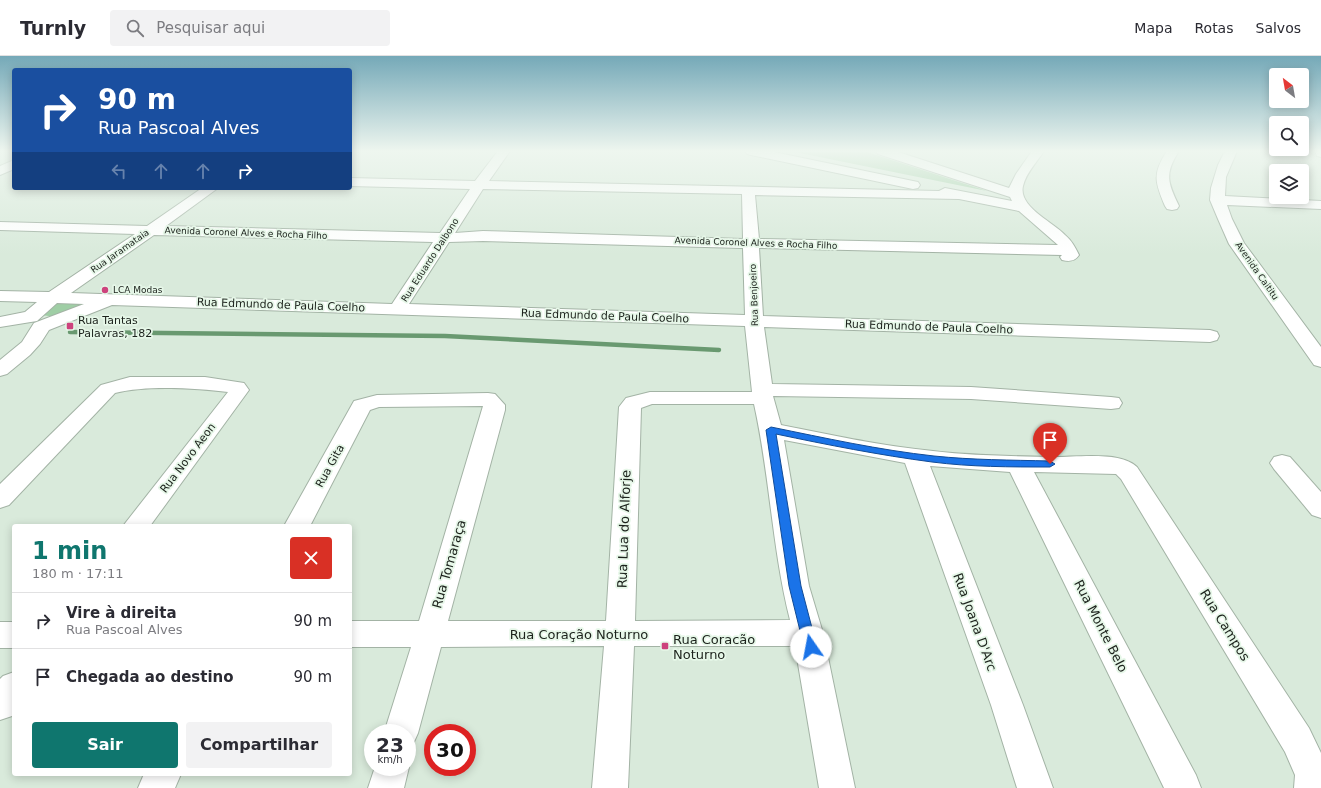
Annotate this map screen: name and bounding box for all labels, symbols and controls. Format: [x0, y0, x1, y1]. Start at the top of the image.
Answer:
search box [110, 10, 390, 46]
text: Turnly [20, 17, 86, 39]
icon: search [124, 17, 146, 39]
text: Pesquisar aqui [156, 19, 265, 37]
text: Mapa [1134, 20, 1172, 36]
text: Rotas [1194, 20, 1234, 36]
text: Salvos [1256, 20, 1301, 36]
north arrow [1269, 68, 1309, 108]
map controls [1269, 68, 1309, 204]
text: 90 m [98, 83, 176, 116]
icon: right [32, 84, 84, 136]
button: search [1269, 116, 1309, 156]
text: Rua Pascoal Alves [98, 117, 259, 138]
icon: left [108, 160, 130, 182]
icon: ahead [150, 160, 172, 182]
icon: ahead [192, 160, 214, 182]
icon: right [234, 160, 256, 182]
button: layers [1269, 164, 1309, 204]
street label: Rua Eduardo Dalbono [399, 216, 461, 304]
street label: Avenida Coronel Alves e Rocha Filho [164, 225, 328, 241]
street label: Rua Jaramataia [89, 227, 151, 275]
street label: Avenida Coronel Alves e Rocha Filho [674, 235, 838, 251]
street label: Avenida Caititu [1233, 240, 1281, 302]
street label: Rua Benjoeiro [748, 263, 760, 326]
marker: LCA Modas [100, 285, 110, 295]
place label: LCA Modas [113, 285, 163, 295]
street label: Rua Edmundo de Paula Coelho [197, 296, 366, 314]
street label: Rua Edmundo de Paula Coelho [521, 307, 690, 325]
place label: Rua Tantas Palavras, 182 [78, 314, 152, 340]
street label: Rua Edmundo de Paula Coelho [845, 318, 1014, 336]
marker: Rua Tantas Palavras, 182 [65, 321, 75, 331]
street label: Rua Novo Aeon [158, 421, 218, 495]
pin [1033, 423, 1067, 464]
icon: arrive [1039, 429, 1061, 451]
street label: Rua Gita [313, 442, 347, 490]
street label: Rua Lua do Alforje [614, 470, 634, 588]
street label: Rua Tomaraça [429, 518, 469, 610]
text: 1 min [32, 537, 107, 565]
button: close [290, 537, 332, 579]
text: 180 m · 17:11 [32, 566, 123, 581]
street label: Rua Joana D'Arc [950, 571, 1000, 673]
street label: Rua Monte Belo [1071, 577, 1131, 675]
street label: Rua Campos [1197, 586, 1253, 664]
text: Vire à direita [66, 604, 177, 622]
icon: right [32, 610, 54, 632]
text: 90 m [294, 612, 332, 630]
text: Rua Pascoal Alves [66, 622, 183, 637]
position arrow [790, 626, 832, 668]
street label: Rua Coração Noturno [510, 627, 648, 642]
place label: Rua Coracão Noturno [673, 632, 755, 662]
marker: Rua Coracão Noturno [660, 641, 670, 651]
icon: arrive [32, 666, 54, 688]
text: Chegada ao destino [66, 668, 234, 686]
text: 90 m [294, 668, 332, 686]
button: Sair [32, 722, 178, 768]
button: Compartilhar [186, 722, 332, 768]
speed limit sign: 30 [424, 724, 476, 776]
text: 23 [376, 733, 404, 757]
text: km/h [377, 754, 403, 765]

